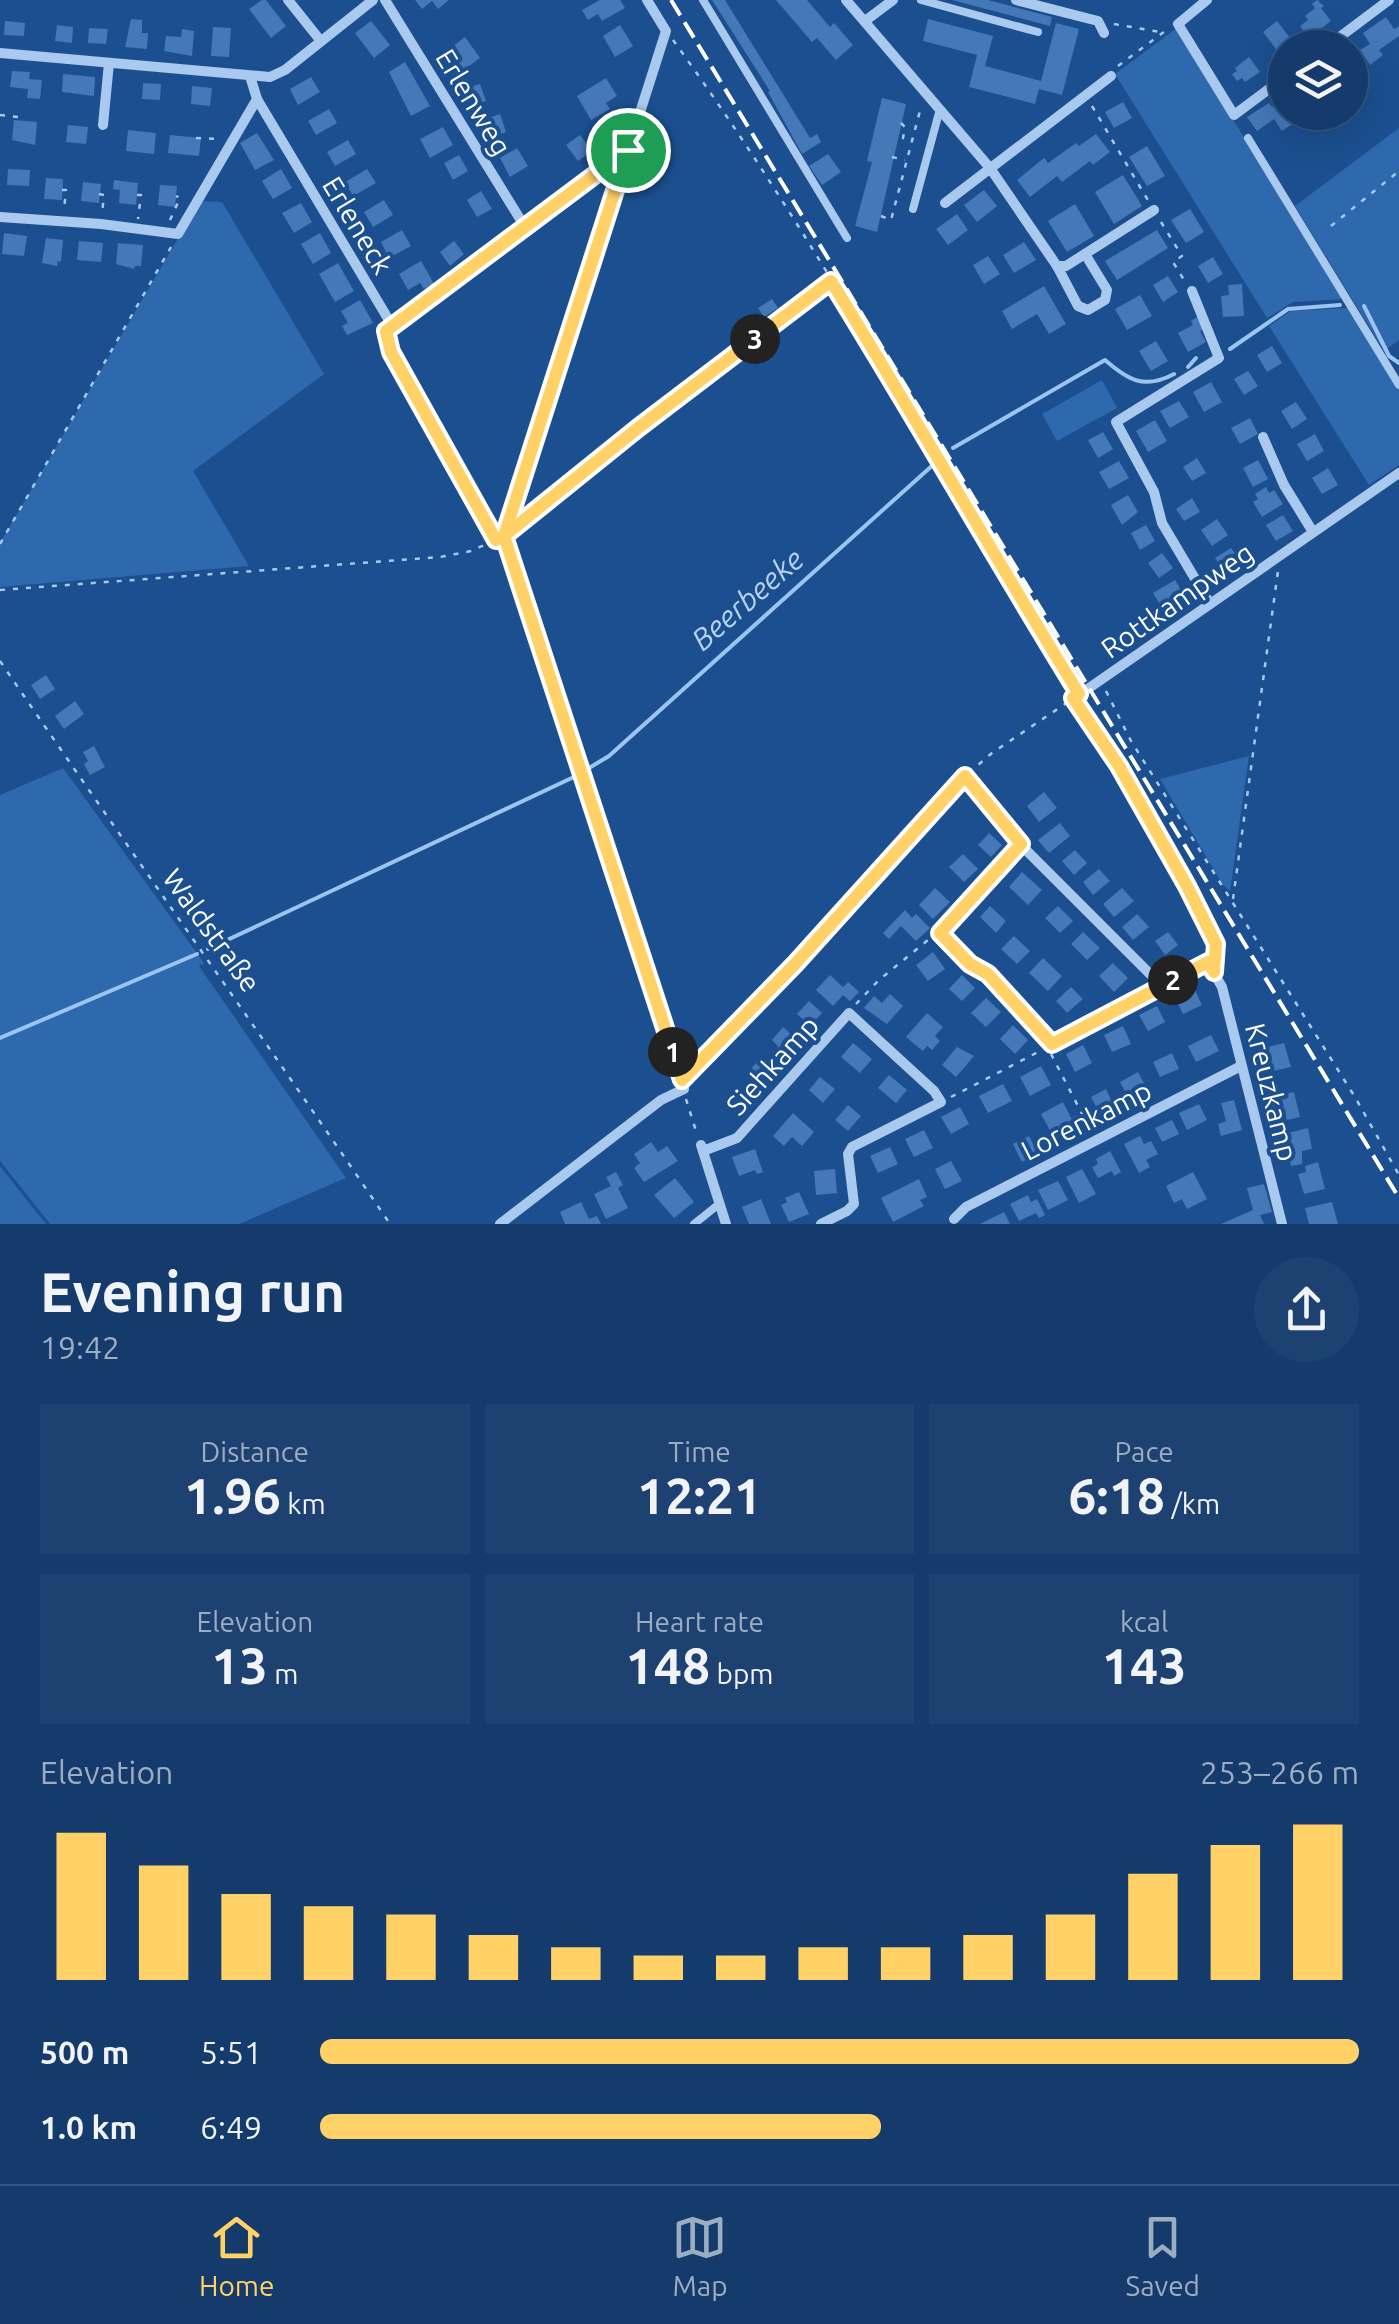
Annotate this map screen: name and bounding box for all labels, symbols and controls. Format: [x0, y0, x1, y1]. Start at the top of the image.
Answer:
map controls [1268, 30, 1368, 130]
button: layers [1268, 30, 1368, 130]
street label: Erlenweg [430, 43, 518, 161]
pin [586, 108, 671, 193]
icon: arrive [601, 123, 656, 178]
street label: Erleneck [317, 171, 399, 279]
pin: 3 [730, 314, 780, 364]
text: 3 [747, 323, 763, 354]
street label: Rottkampweg [1095, 536, 1259, 664]
water label: Beerbeeke [684, 541, 810, 657]
street label: Waldstraße [157, 863, 267, 997]
pin: 2 [1148, 955, 1198, 1005]
text: 2 [1165, 964, 1181, 995]
street label: Siehkamp [720, 1009, 824, 1121]
street label: Kreuzkamp [1240, 1020, 1304, 1164]
pin: 1 [648, 1027, 698, 1077]
text: 1 [665, 1036, 681, 1067]
street label: Lorenkamp [1016, 1074, 1156, 1166]
button: share [1254, 1257, 1359, 1362]
text: Evening run [40, 1261, 345, 1322]
text: 19:42 [40, 1329, 120, 1365]
text: Distance [201, 1436, 309, 1467]
text: Time [668, 1436, 731, 1467]
text: Pace [1115, 1436, 1174, 1467]
text: 1.96 [184, 1467, 281, 1523]
text: 12:21 [637, 1467, 762, 1523]
text: 6:18 [1068, 1467, 1165, 1523]
text: km [281, 1488, 326, 1519]
text: /km [1165, 1488, 1220, 1519]
text: Elevation [196, 1606, 313, 1637]
text: Heart rate [635, 1606, 764, 1637]
text: kcal [1120, 1606, 1168, 1637]
text: 13 [211, 1637, 268, 1693]
text: 148 [626, 1637, 710, 1693]
text: 143 [1102, 1637, 1186, 1693]
text: m [268, 1658, 298, 1689]
text: bpm [710, 1658, 773, 1689]
text: Elevation [40, 1754, 173, 1790]
text: 253–266 m [1200, 1754, 1359, 1790]
text: 500 m [40, 2034, 129, 2070]
text: 5:51 [200, 2034, 262, 2070]
text: 1.0 km [40, 2109, 137, 2145]
text: 6:49 [200, 2109, 262, 2145]
tab: Home [199, 2210, 275, 2301]
tab: Map [672, 2210, 728, 2301]
tab: Saved [1125, 2210, 1200, 2301]

